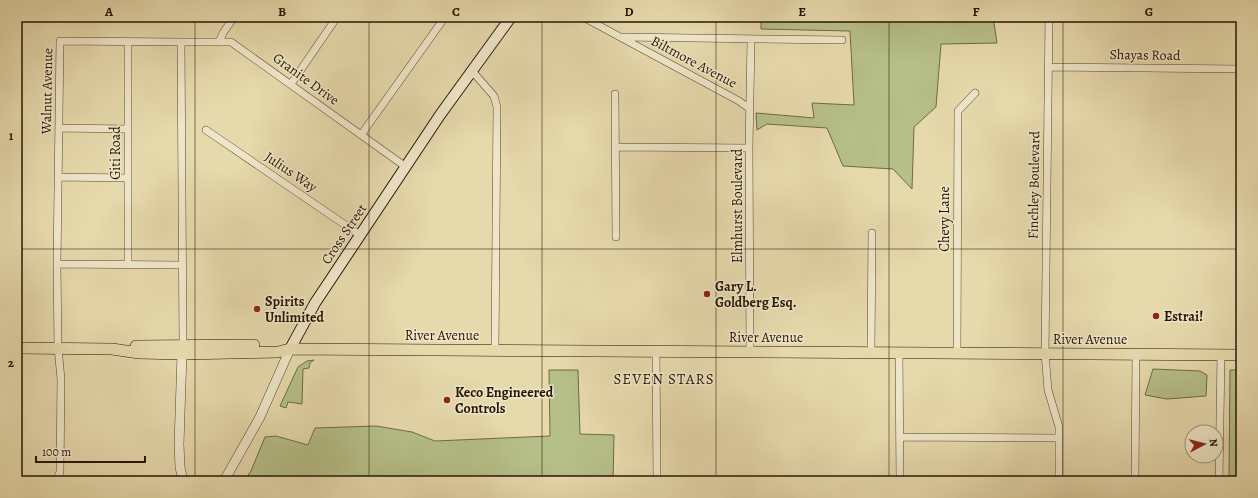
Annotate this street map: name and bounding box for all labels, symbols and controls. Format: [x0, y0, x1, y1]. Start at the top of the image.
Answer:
text: A [104, 3, 114, 20]
text: B [278, 3, 286, 20]
text: C [452, 3, 460, 20]
text: D [624, 3, 634, 20]
text: E [798, 3, 806, 20]
text: F [973, 3, 980, 20]
text: G [1145, 3, 1153, 20]
street label: Biltmore Avenue [648, 31, 740, 93]
street label: Shayas Road [1109, 45, 1181, 65]
street label: Walnut Avenue [37, 48, 57, 135]
street label: Granite Drive [269, 49, 343, 109]
street label: Giti Road [106, 126, 125, 180]
text: 1 [9, 127, 14, 144]
street label: Finchley Boulevard [1024, 130, 1044, 239]
street label: Julius Way [261, 147, 322, 197]
street label: Elmhurst Boulevard [728, 148, 747, 263]
street label: Chevy Lane [935, 186, 954, 252]
street label: Cross Street [317, 200, 371, 268]
place label: Gary L. Goldberg Esq. [715, 277, 797, 312]
marker: Gary L. Goldberg Esq. [702, 289, 712, 299]
place label: Spirits Unlimited [265, 292, 325, 327]
marker: Spirits Unlimited [252, 304, 262, 314]
place label: Estrai! [1164, 307, 1203, 326]
marker: Estrai! [1151, 311, 1161, 321]
street label: River Avenue [405, 326, 479, 345]
street label: River Avenue [729, 328, 803, 347]
street label: River Avenue [1053, 330, 1127, 349]
text: 2 [8, 354, 15, 371]
district label: SEVEN STARS [613, 369, 715, 389]
place label: Keco Engineered Controls [455, 383, 554, 418]
marker: Keco Engineered Controls [442, 395, 452, 405]
north arrow [1184, 424, 1224, 464]
scale bar [36, 438, 145, 464]
text: N [1205, 438, 1221, 448]
text: 100 m [42, 444, 71, 460]

